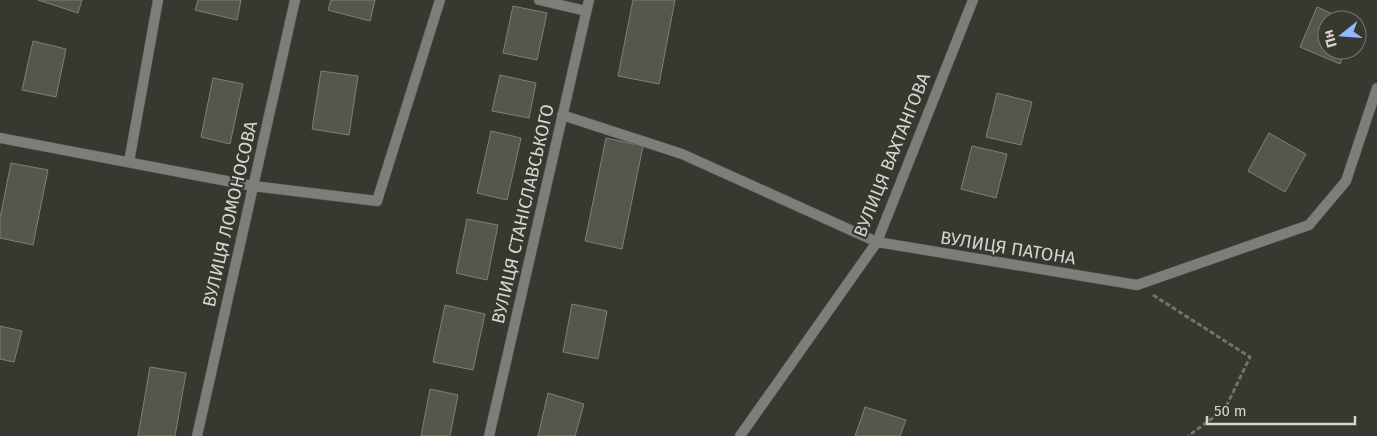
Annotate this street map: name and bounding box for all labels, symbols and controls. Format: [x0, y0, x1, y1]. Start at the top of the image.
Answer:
north arrow [1317, 10, 1367, 60]
text: Пн [1319, 28, 1341, 50]
street label: ВУЛИЦЯ ВАХТАНГОВА [849, 69, 935, 240]
street label: ВУЛИЦЯ СТАНІСЛАВСЬКОГО [487, 102, 559, 326]
street label: ВУЛИЦЯ ЛОМОНОСОВА [198, 118, 262, 309]
street label: ВУЛИЦЯ ПАТОНА [939, 226, 1078, 270]
scale bar [1207, 394, 1354, 426]
text: 50 m [1214, 402, 1247, 420]

